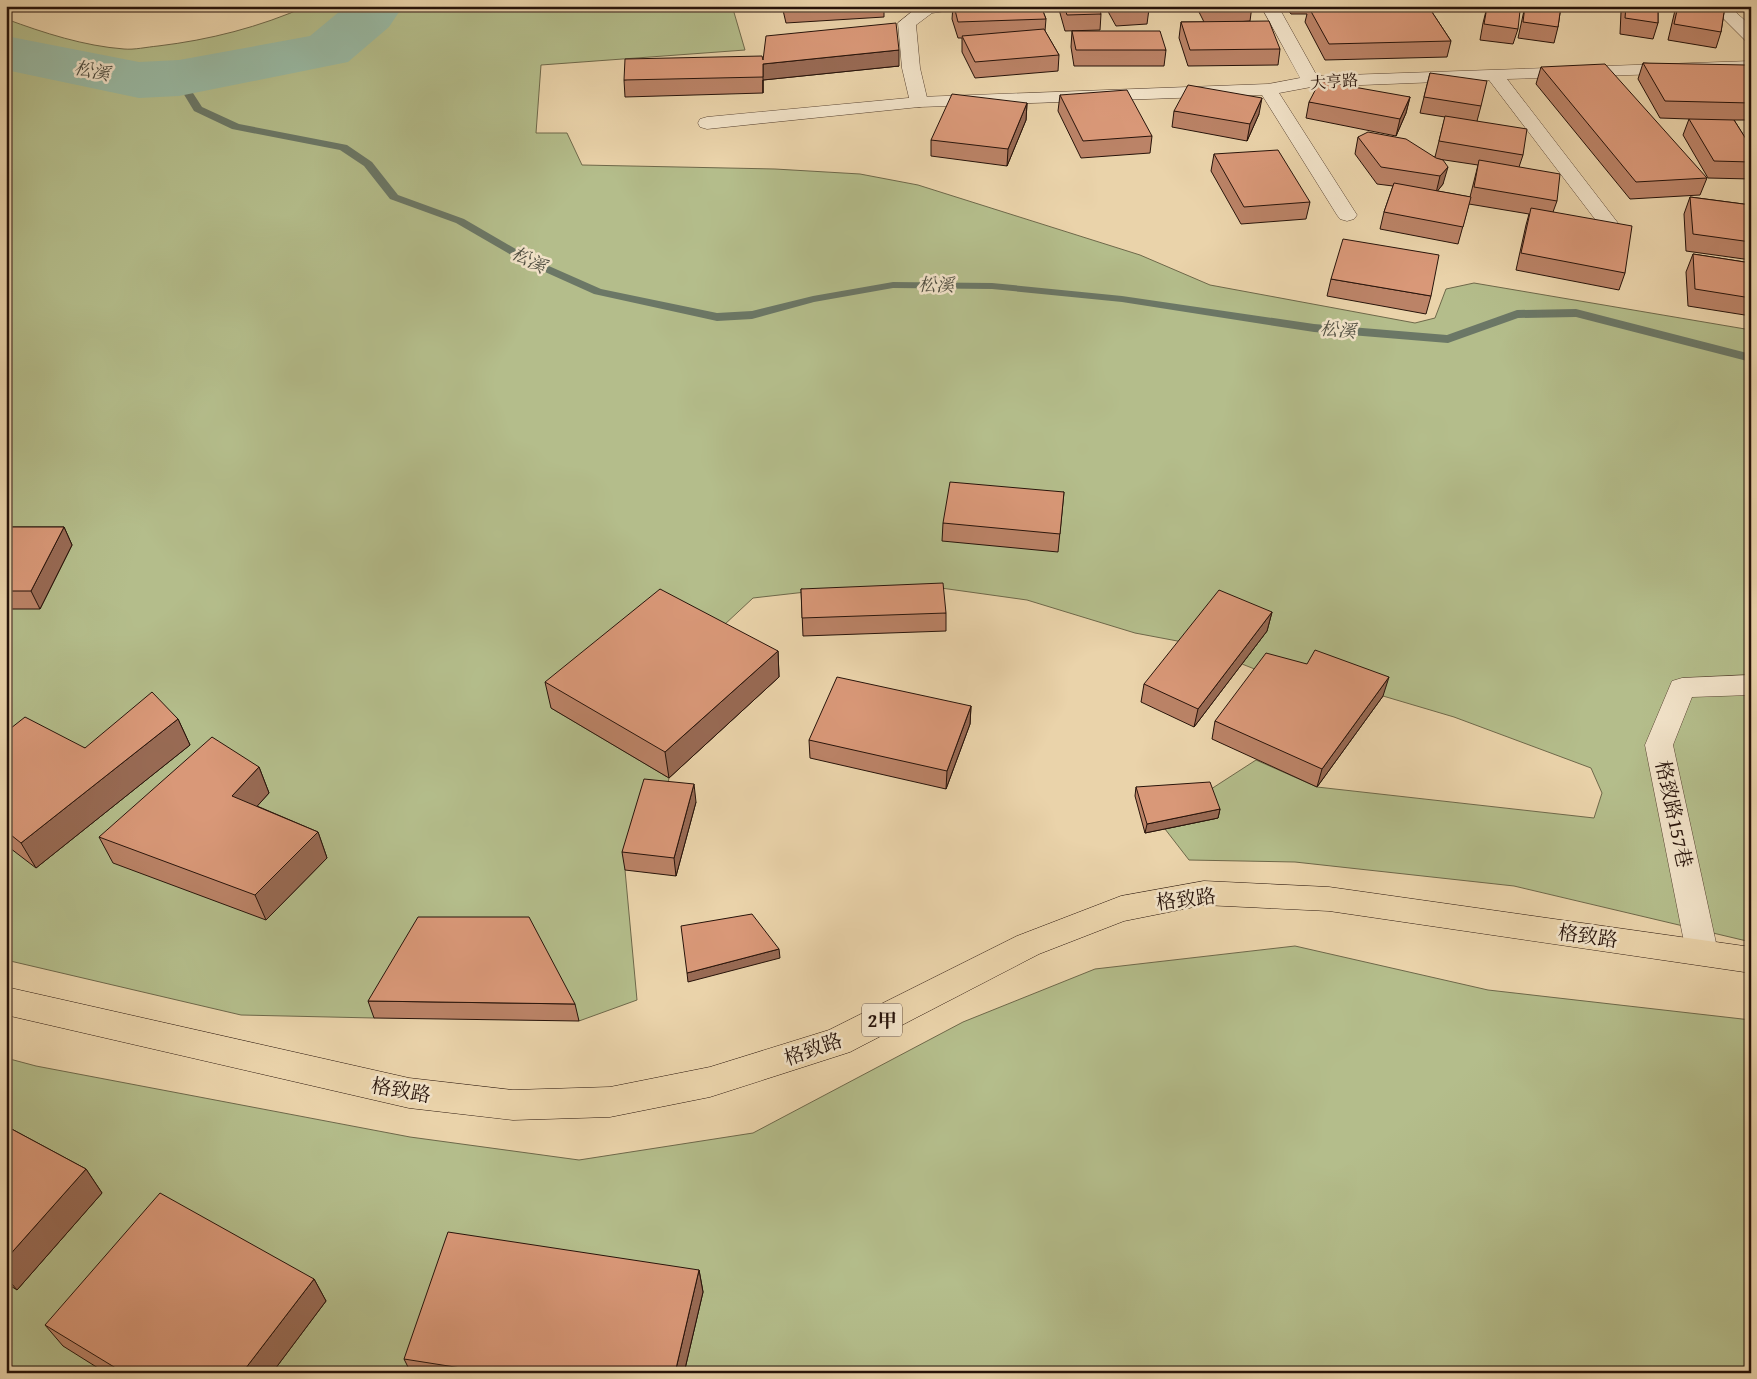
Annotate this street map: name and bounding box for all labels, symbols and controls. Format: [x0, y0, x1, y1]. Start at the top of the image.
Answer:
water label: 松溪 [72, 54, 114, 88]
street label: 大亨路 [1309, 67, 1359, 95]
water label: 松溪 [507, 239, 553, 281]
water label: 松溪 [918, 271, 956, 298]
water label: 松溪 [1319, 314, 1359, 345]
street label: 格致路157巷 [1649, 758, 1700, 870]
street label: 格致路 [1154, 880, 1217, 917]
street label: 格致路 [1556, 917, 1620, 954]
road number: 2甲 [862, 1004, 902, 1036]
street label: 格致路 [780, 1025, 846, 1072]
street label: 格致路 [369, 1070, 433, 1109]

